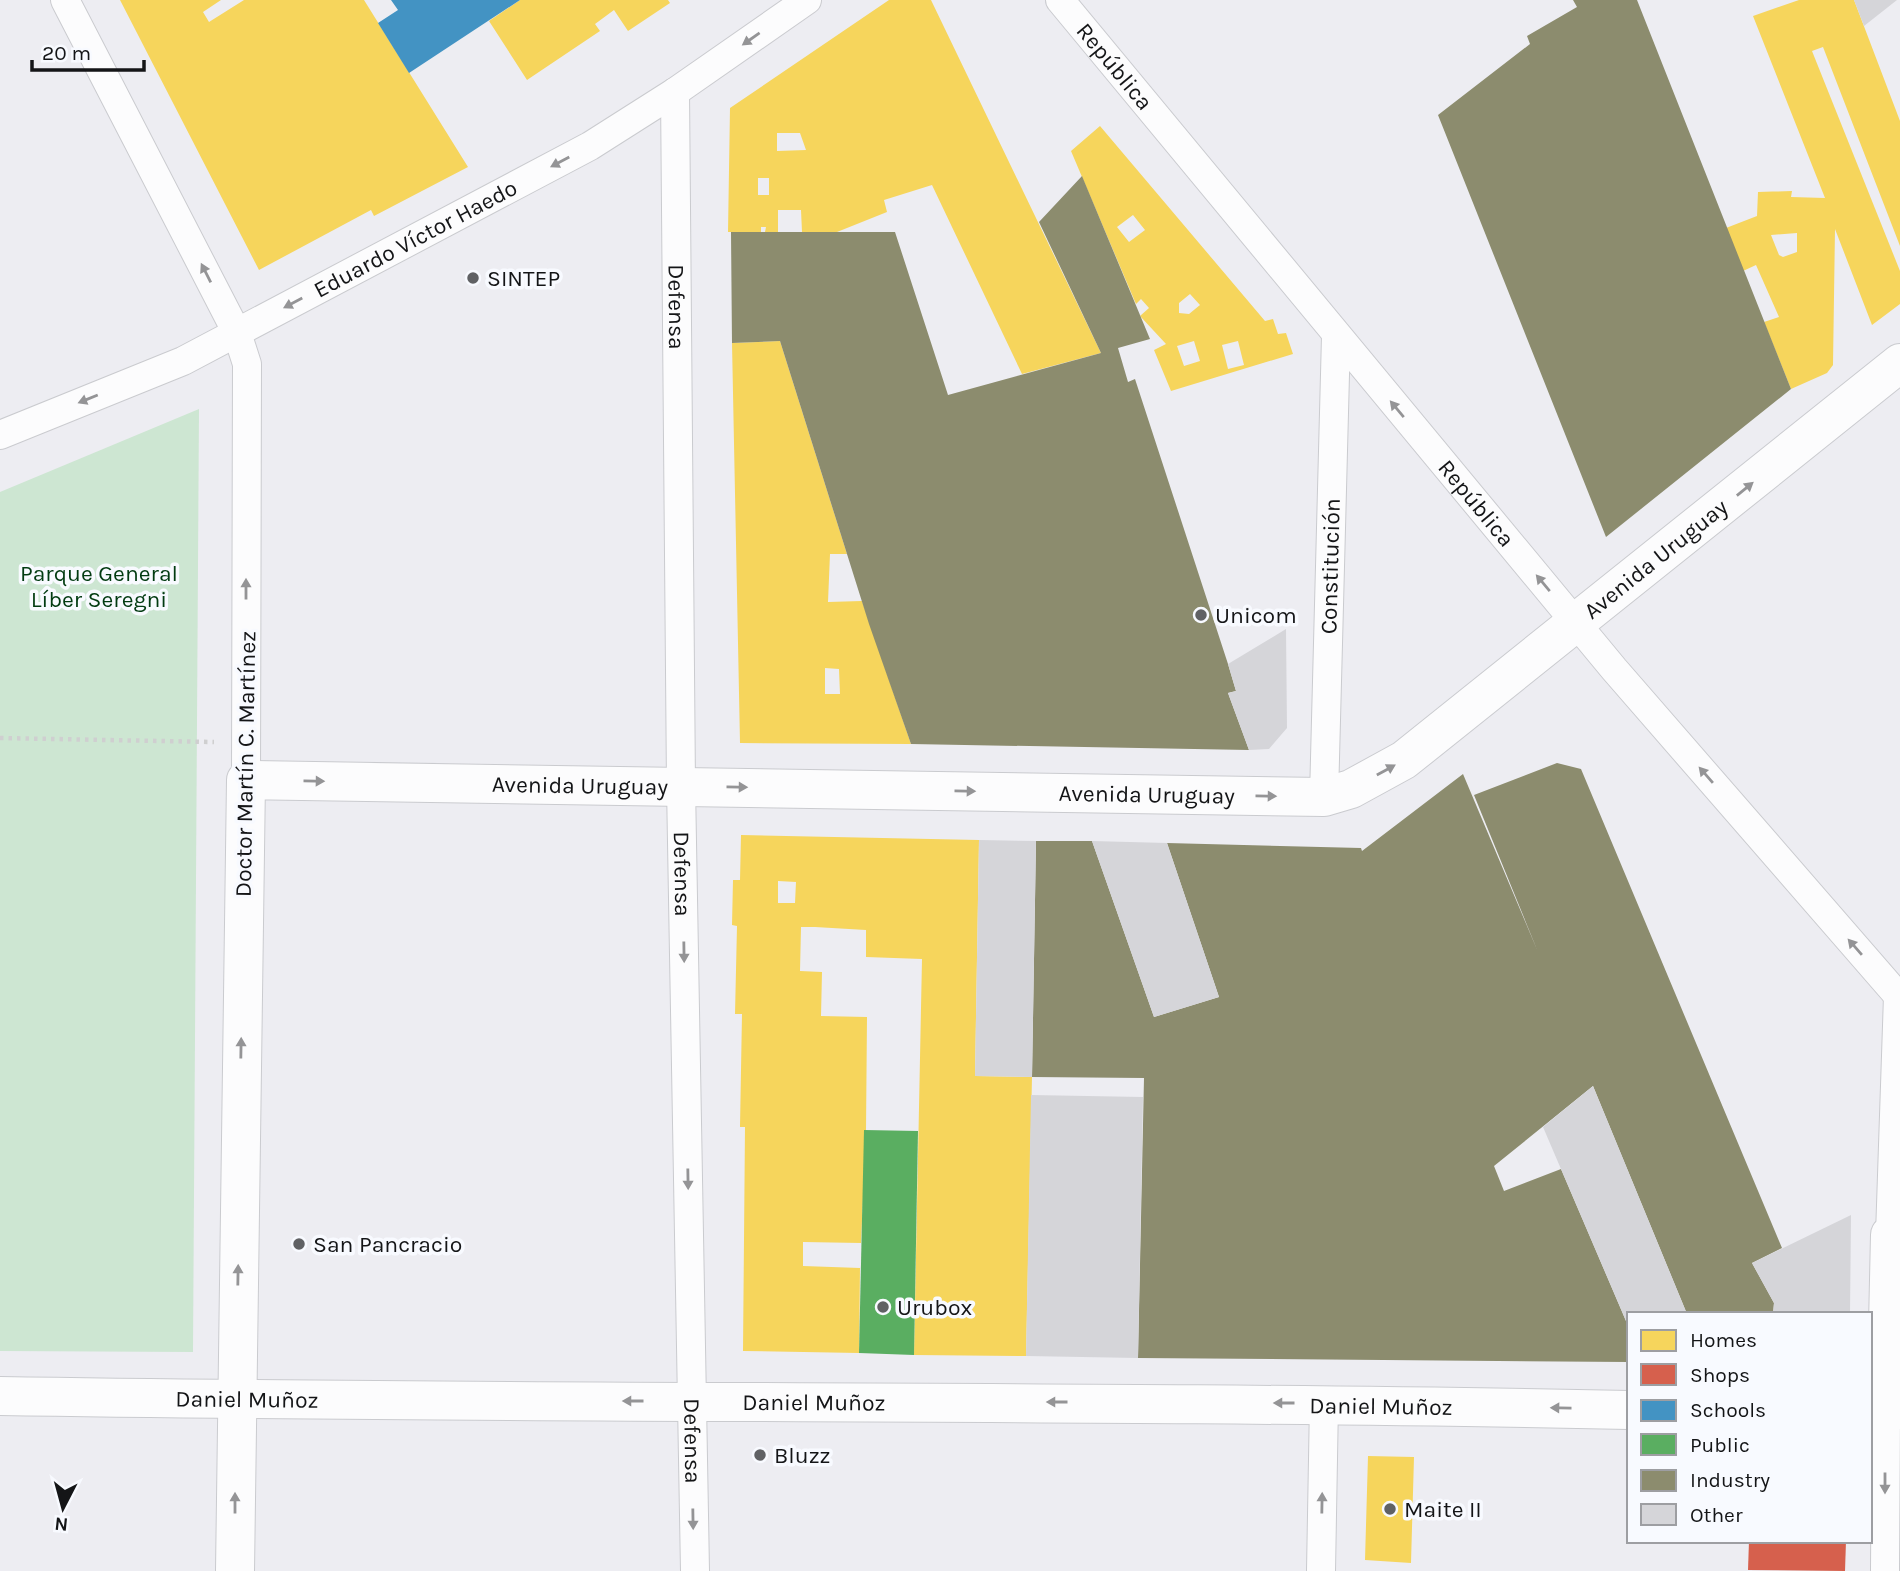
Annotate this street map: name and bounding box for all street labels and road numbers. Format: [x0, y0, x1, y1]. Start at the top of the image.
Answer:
street label: República [1071, 18, 1158, 116]
street label: Eduardo Víctor Haedo [309, 174, 522, 304]
street label: Defensa [662, 264, 690, 350]
street label: República [1432, 454, 1520, 552]
street label: Avenida Uruguay [1579, 493, 1733, 625]
street label: Constitución [1315, 498, 1346, 634]
street label: Doctor Martín C. Martínez [230, 631, 261, 897]
street label: Avenida Uruguay [492, 771, 668, 801]
street label: Avenida Uruguay [1058, 780, 1235, 810]
street label: Defensa [668, 831, 696, 917]
street label: Daniel Muñoz [175, 1385, 319, 1414]
street label: Daniel Muñoz [742, 1389, 886, 1417]
street label: Daniel Muñoz [1309, 1392, 1453, 1421]
street label: Defensa [678, 1398, 706, 1484]

